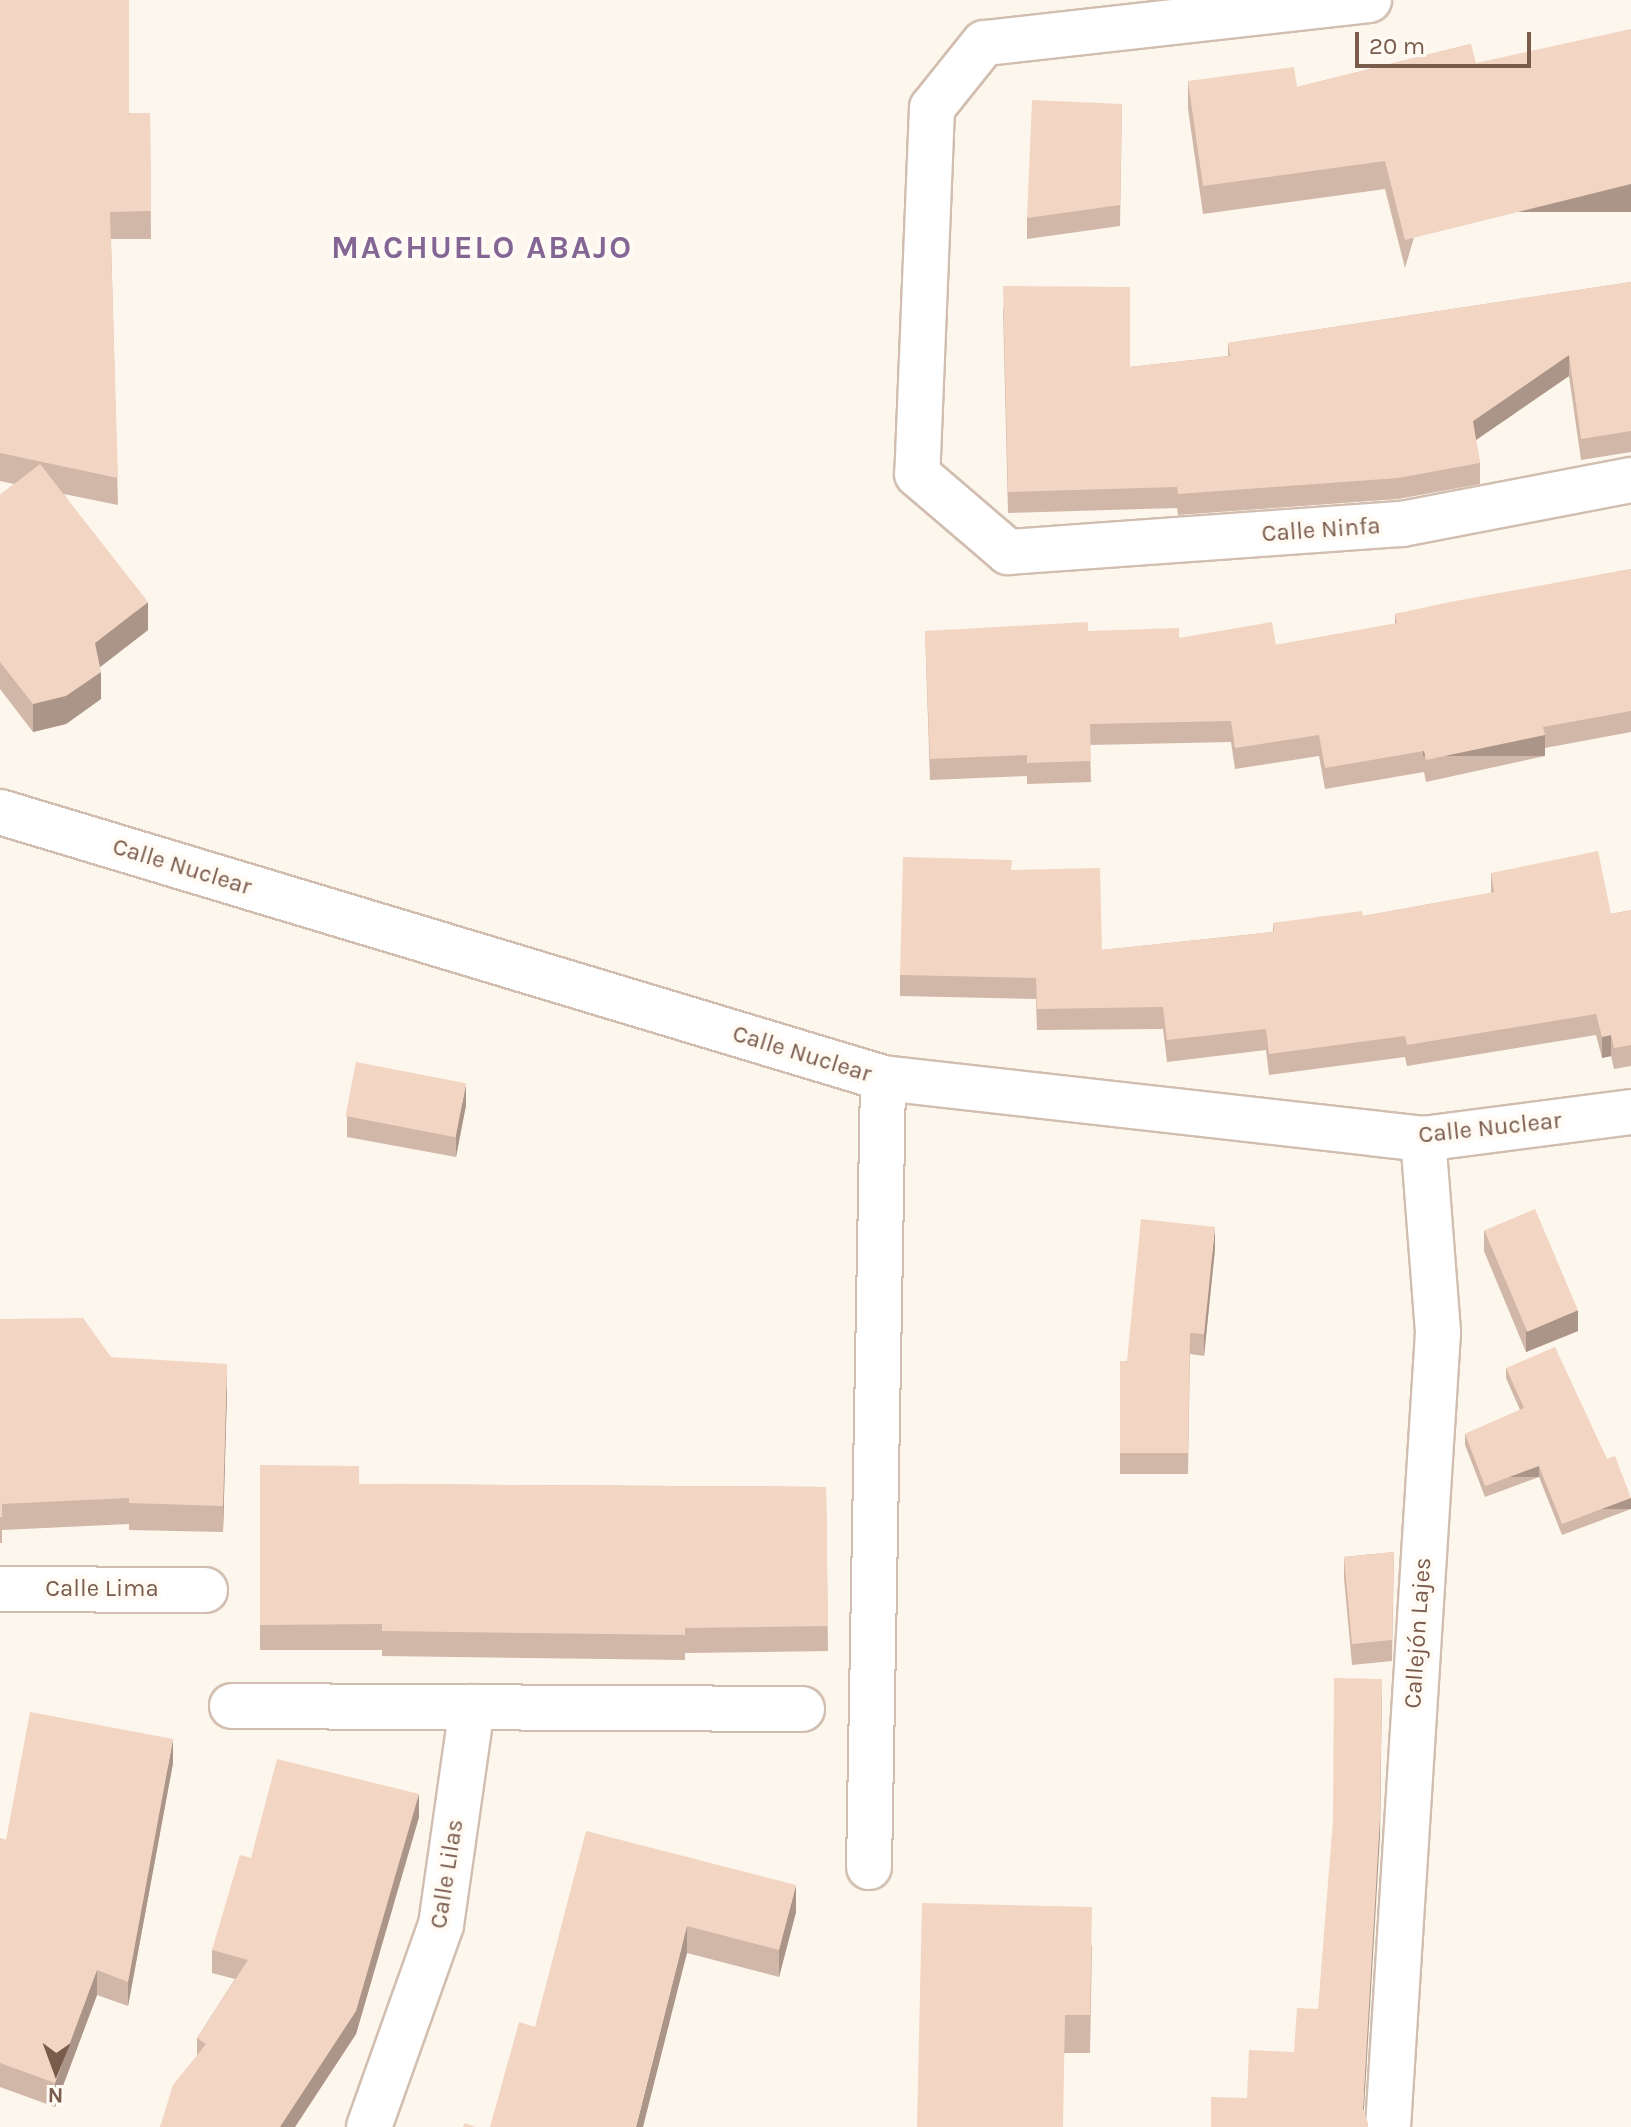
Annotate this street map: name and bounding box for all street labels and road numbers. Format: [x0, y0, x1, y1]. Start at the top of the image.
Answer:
street label: Calle Ninfa [1261, 511, 1381, 549]
street label: Calle Nuclear [109, 832, 255, 902]
street label: Calle Nuclear [729, 1019, 875, 1089]
street label: Calle Nuclear [1417, 1106, 1563, 1150]
street label: Callejón Lajes [1398, 1556, 1438, 1710]
street label: Calle Lima [45, 1575, 159, 1603]
street label: Calle Lilas [424, 1817, 470, 1931]

